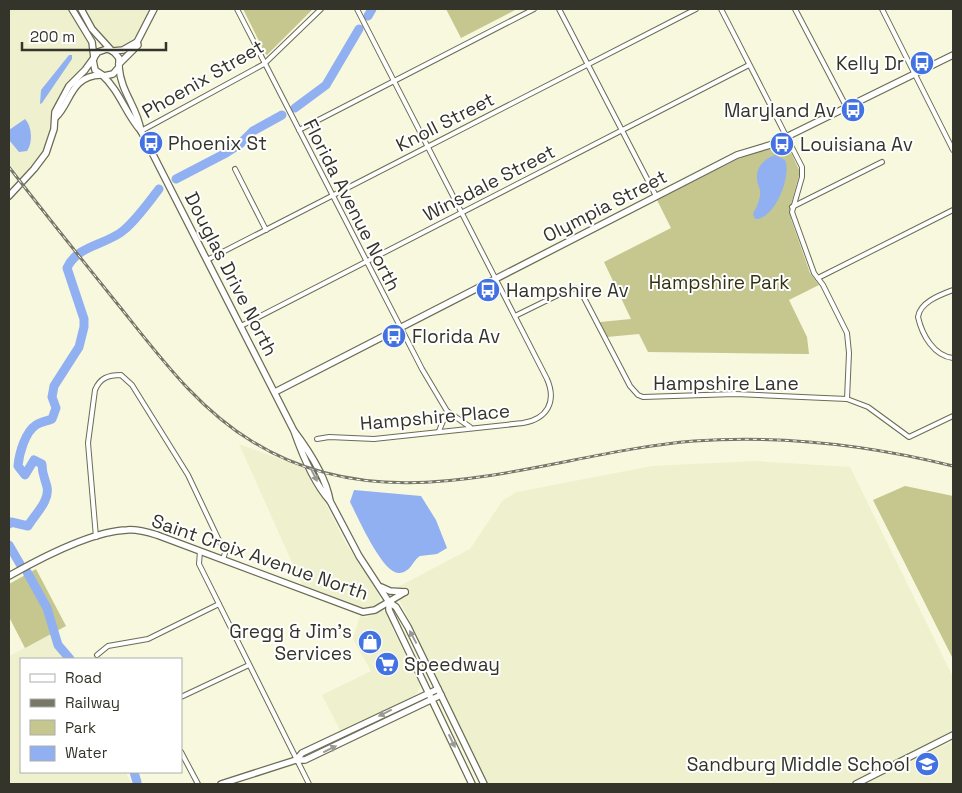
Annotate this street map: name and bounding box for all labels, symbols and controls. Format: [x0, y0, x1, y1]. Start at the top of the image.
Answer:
scale bar [22, 20, 166, 52]
text: 200 m [30, 27, 75, 46]
street label: Phoenix Street [138, 34, 268, 124]
bus stop icon: Kelly Dr [909, 50, 935, 76]
place label: Kelly Dr [836, 51, 904, 76]
street label: Knoll Street [392, 87, 498, 157]
bus stop icon: Maryland Av [840, 97, 866, 123]
place label: Maryland Av [724, 98, 836, 123]
street label: Florida Avenue North [298, 115, 406, 295]
bus stop icon: Phoenix St [138, 130, 164, 156]
place label: Phoenix St [168, 131, 267, 156]
bus stop icon: Louisiana Av [769, 131, 795, 157]
place label: Louisiana Av [800, 132, 913, 157]
street label: Winsdale Street [419, 139, 559, 227]
street label: Olympia Street [539, 164, 671, 248]
street label: Douglas Drive North [179, 188, 283, 360]
park label: Hampshire Park [649, 270, 789, 295]
bus stop icon: Hampshire Av [475, 277, 501, 303]
place label: Hampshire Av [506, 278, 629, 303]
bus stop icon: Florida Av [381, 323, 407, 349]
place label: Florida Av [412, 324, 500, 349]
street label: Hampshire Lane [653, 371, 799, 396]
street label: Hampshire Place [359, 398, 511, 436]
one-way arrow [310, 468, 318, 482]
street label: Saint Croix Avenue North [148, 508, 372, 606]
place label: Gregg & Jim's Services [229, 619, 352, 666]
shop icon: Gregg & Jim's Services [357, 629, 383, 655]
one-way arrow [409, 630, 418, 643]
supermarket icon: Speedway [374, 651, 400, 677]
place label: Speedway [404, 652, 500, 677]
legend [20, 658, 182, 773]
text: Road [65, 668, 102, 687]
text: Railway [65, 693, 120, 712]
one-way arrow [378, 709, 392, 717]
text: Park [65, 718, 96, 737]
one-way arrow [448, 734, 456, 749]
text: Water [65, 743, 108, 762]
one-way arrow [323, 745, 337, 753]
school or university icon: Sandburg Middle School [914, 751, 940, 777]
place label: Sandburg Middle School [687, 752, 910, 777]

